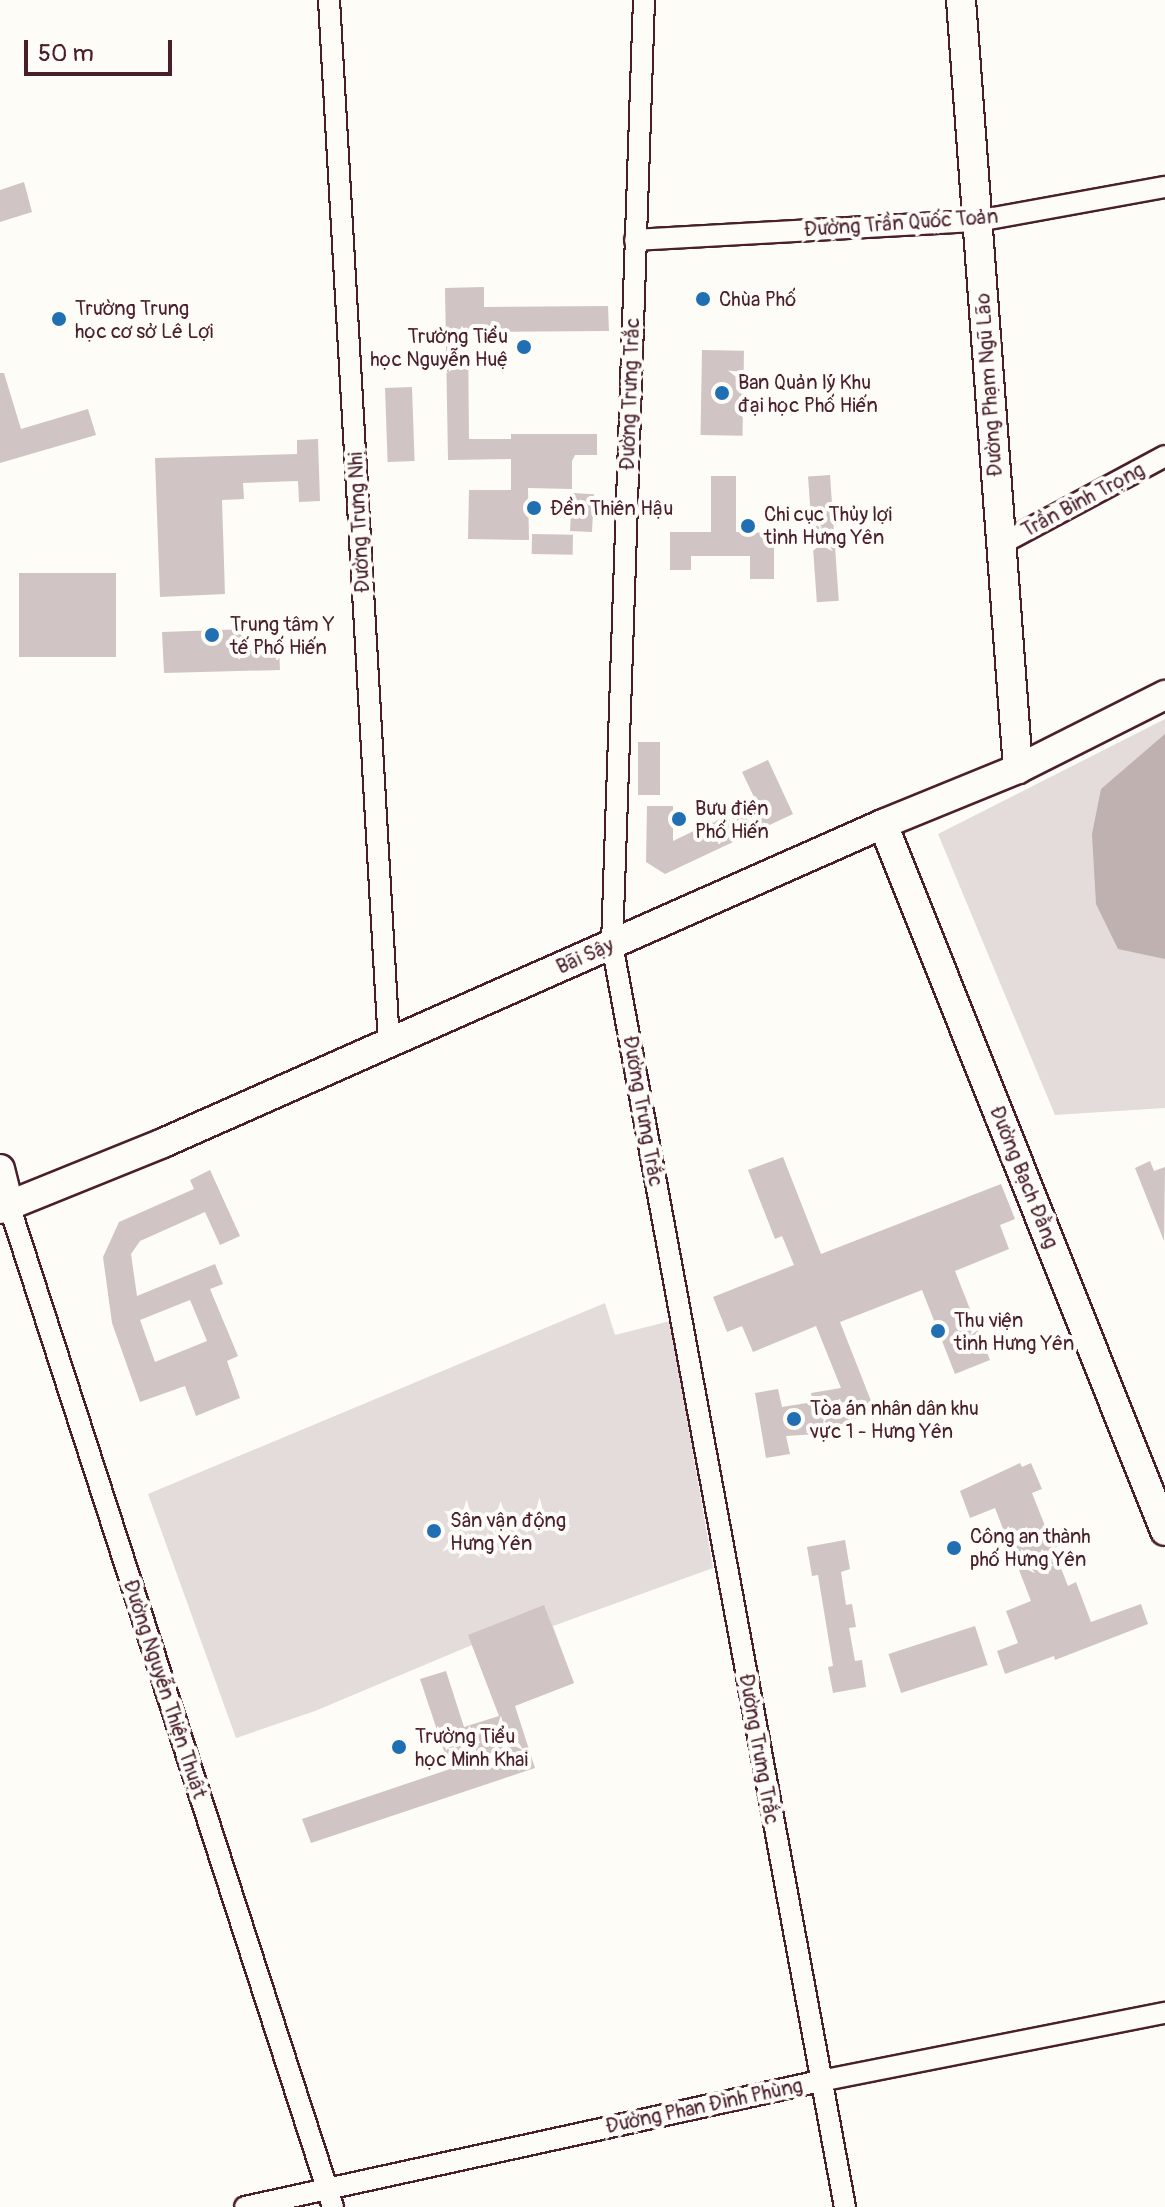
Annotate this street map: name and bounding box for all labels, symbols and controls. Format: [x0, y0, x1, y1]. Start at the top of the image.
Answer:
scale bar [28, 24, 176, 74]
text: 50 m [38, 39, 94, 68]
street label: Đường Trần Quốc Toản [803, 204, 999, 242]
place label: Chùa Phố [719, 287, 796, 311]
marker: Chùa Phố [694, 290, 712, 308]
street label: Đường Phạm Ngũ Lão [971, 292, 1007, 478]
place label: Trường Trung học cơ sở Lê Lợi [75, 296, 213, 343]
marker: Trường Trung học cơ sở Lê Lợi [50, 310, 68, 328]
street label: Đường Trưng Trắc [615, 317, 645, 471]
place label: Trường Tiểu học Nguyễn Huệ [370, 324, 508, 371]
marker: Trường Tiểu học Nguyễn Huệ [515, 338, 533, 356]
place label: Ban Quản lý Khu đại học Phố Hiến [738, 370, 878, 417]
marker: Ban Quản lý Khu đại học Phố Hiến [713, 384, 731, 402]
street label: Đường Trưng Nhị [343, 450, 375, 594]
street label: Trần Bình Trọng [1018, 458, 1148, 542]
place label: Đền Thiên Hậu [550, 496, 673, 520]
marker: Đền Thiên Hậu [525, 499, 543, 517]
place label: Chi cục Thủy lợi tỉnh Hưng Yên [764, 502, 892, 549]
marker: Chi cục Thủy lợi tỉnh Hưng Yên [739, 517, 757, 535]
place label: Trung tâm Y tế Phố Hiến [230, 612, 335, 659]
marker: Trung tâm Y tế Phố Hiến [201, 624, 223, 646]
place label: Bưu điện Phố Hiến [695, 796, 769, 843]
marker: Bưu điện Phố Hiến [670, 810, 688, 828]
street label: Bãi Sậy [553, 933, 617, 979]
street label: Đường Trưng Trắc [618, 1034, 668, 1188]
street label: Đường Bạch Đằng [985, 1102, 1063, 1252]
place label: Thu viện tỉnh Hưng Yên [954, 1308, 1074, 1355]
marker: Thu viện tỉnh Hưng Yên [929, 1322, 947, 1340]
place label: Tòa án nhân dân khu vực 1 - Hưng Yên [810, 1396, 979, 1443]
marker: Tòa án nhân dân khu vực 1 - Hưng Yên [785, 1410, 803, 1428]
place label: Sân vận động Hưng Yên [450, 1508, 566, 1555]
marker: Sân vận động Hưng Yên [425, 1522, 443, 1540]
place label: Công an thành phố Hưng Yên [970, 1524, 1091, 1571]
marker: Công an thành phố Hưng Yên [945, 1539, 963, 1557]
street label: Đường Nguyễn Thiện Thuật [118, 1577, 212, 1801]
street label: Đường Trưng Trắc [734, 1672, 784, 1826]
place label: Trường Tiểu học Minh Khai [415, 1724, 528, 1771]
marker: Trường Tiểu học Minh Khai [390, 1738, 408, 1756]
street label: Đường Phan Đình Phùng [603, 2073, 805, 2139]

